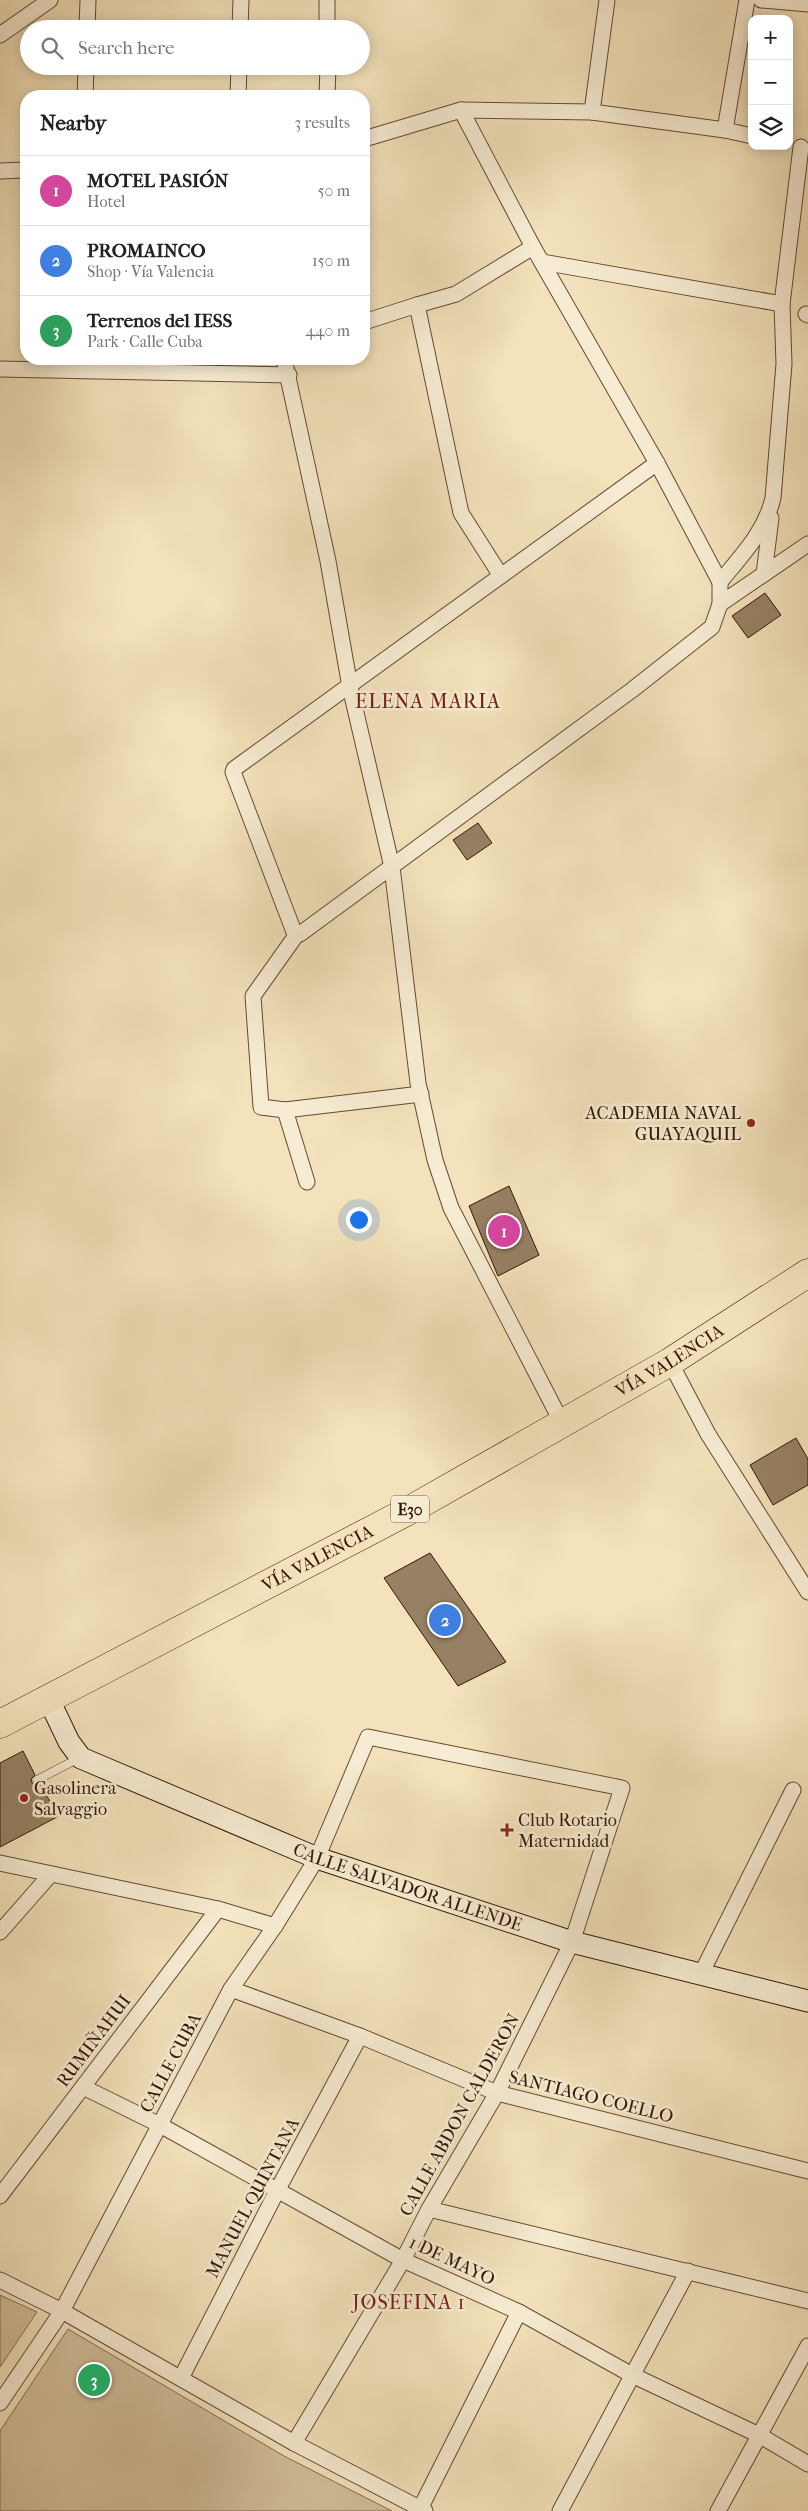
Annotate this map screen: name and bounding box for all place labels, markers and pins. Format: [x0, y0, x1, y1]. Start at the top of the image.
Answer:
place label: ACADEMIA NAVAL GUAYAQUIL [584, 1103, 741, 1145]
marker: ACADEMIA NAVAL GUAYAQUIL [745, 1117, 757, 1129]
pin: 1 [488, 1212, 520, 1250]
pin: 2 [429, 1601, 461, 1639]
place label: Gasolinera Salvaggio [34, 1778, 117, 1820]
marker: Gasolinera Salvaggio [18, 1792, 30, 1804]
place label: Club Rotario Maternidad [518, 1810, 617, 1852]
marker: Club Rotario Maternidad [500, 1823, 514, 1837]
pin: 3 [78, 2361, 110, 2399]

